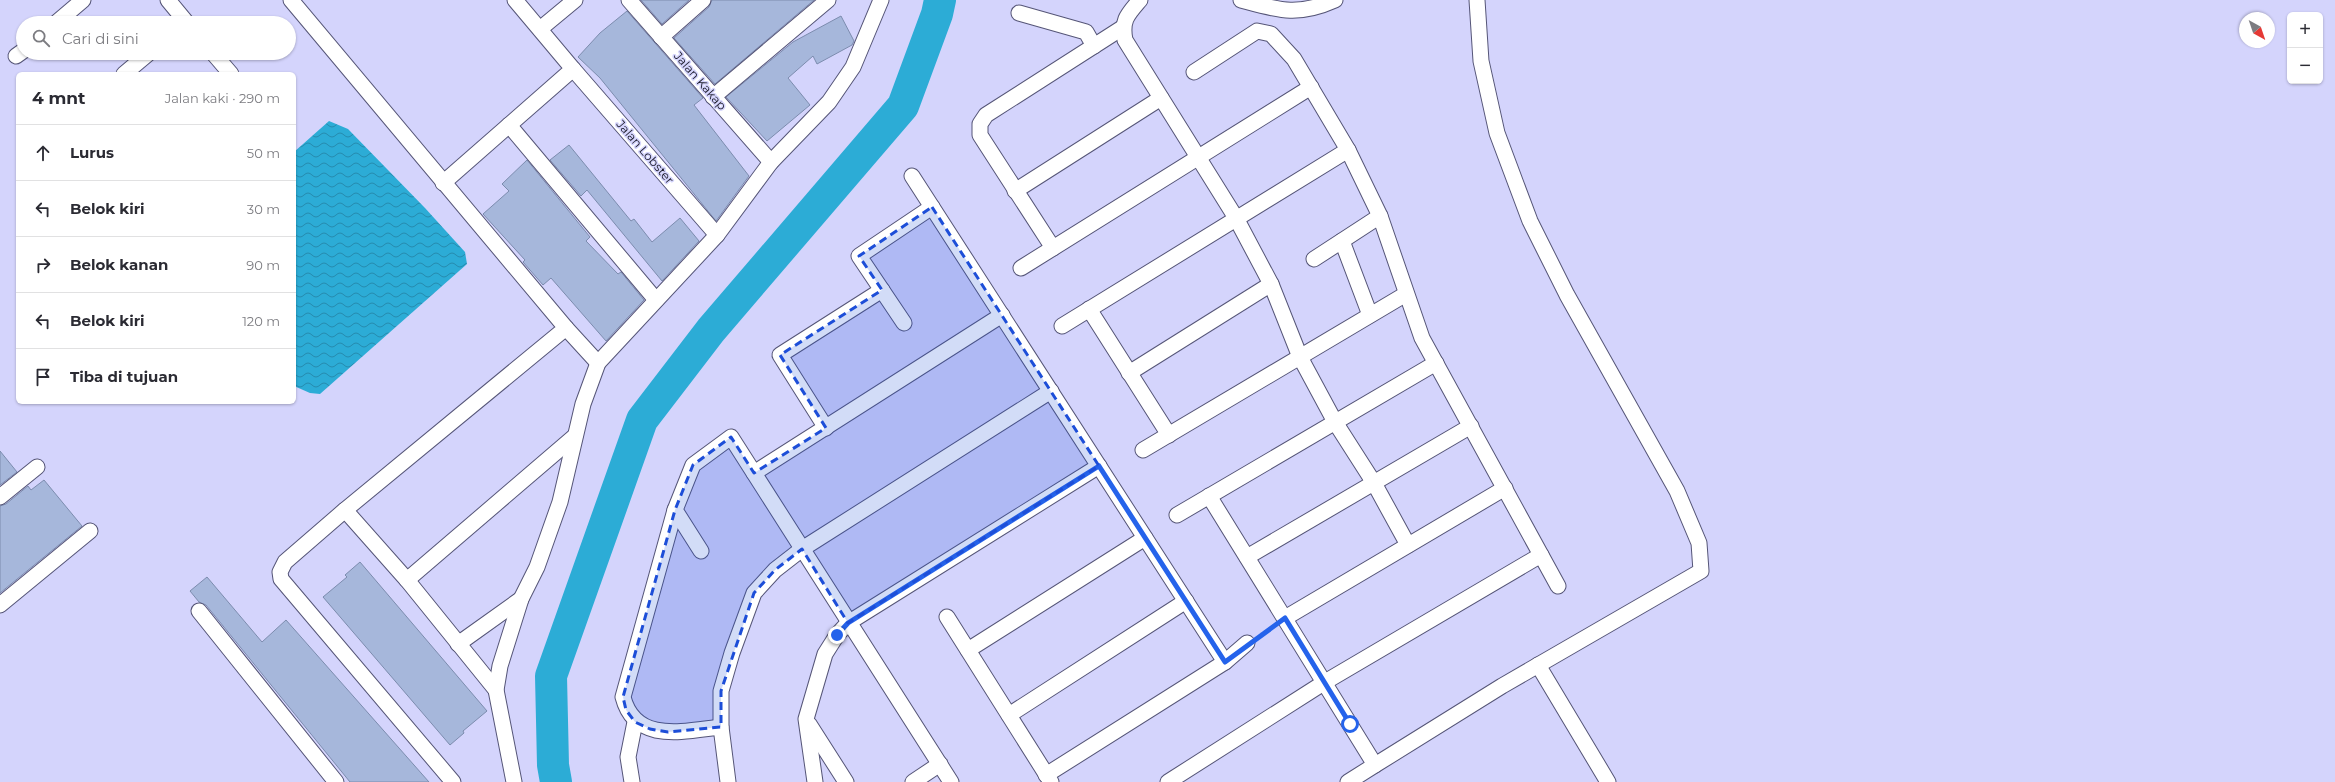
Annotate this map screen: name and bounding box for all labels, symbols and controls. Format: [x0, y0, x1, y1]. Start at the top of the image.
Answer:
north arrow [2239, 12, 2275, 48]
map controls [2287, 12, 2323, 84]
button: + [2287, 12, 2323, 48]
search box [16, 16, 296, 60]
icon: search [30, 27, 52, 49]
text: Cari di sini [62, 29, 139, 48]
street label: Jalan Kakap [670, 48, 730, 113]
button: − [2287, 48, 2323, 84]
text: 4 mnt [32, 88, 86, 108]
text: Jalan kaki · 290 m [165, 90, 280, 106]
street label: Jalan Lobster [613, 116, 677, 187]
icon: ahead [32, 142, 54, 164]
text: Lurus [70, 143, 114, 162]
text: 50 m [247, 145, 280, 161]
icon: left [32, 198, 54, 220]
text: Belok kiri [70, 199, 145, 218]
text: 30 m [247, 201, 280, 217]
icon: right [32, 254, 54, 276]
text: Belok kanan [70, 255, 168, 274]
text: 90 m [246, 257, 280, 273]
icon: left [32, 310, 54, 332]
text: Belok kiri [70, 311, 145, 330]
text: 120 m [242, 313, 280, 329]
icon: arrive [32, 366, 54, 388]
text: Tiba di tujuan [70, 367, 178, 386]
route end [828, 626, 846, 644]
route start [1341, 715, 1359, 733]

